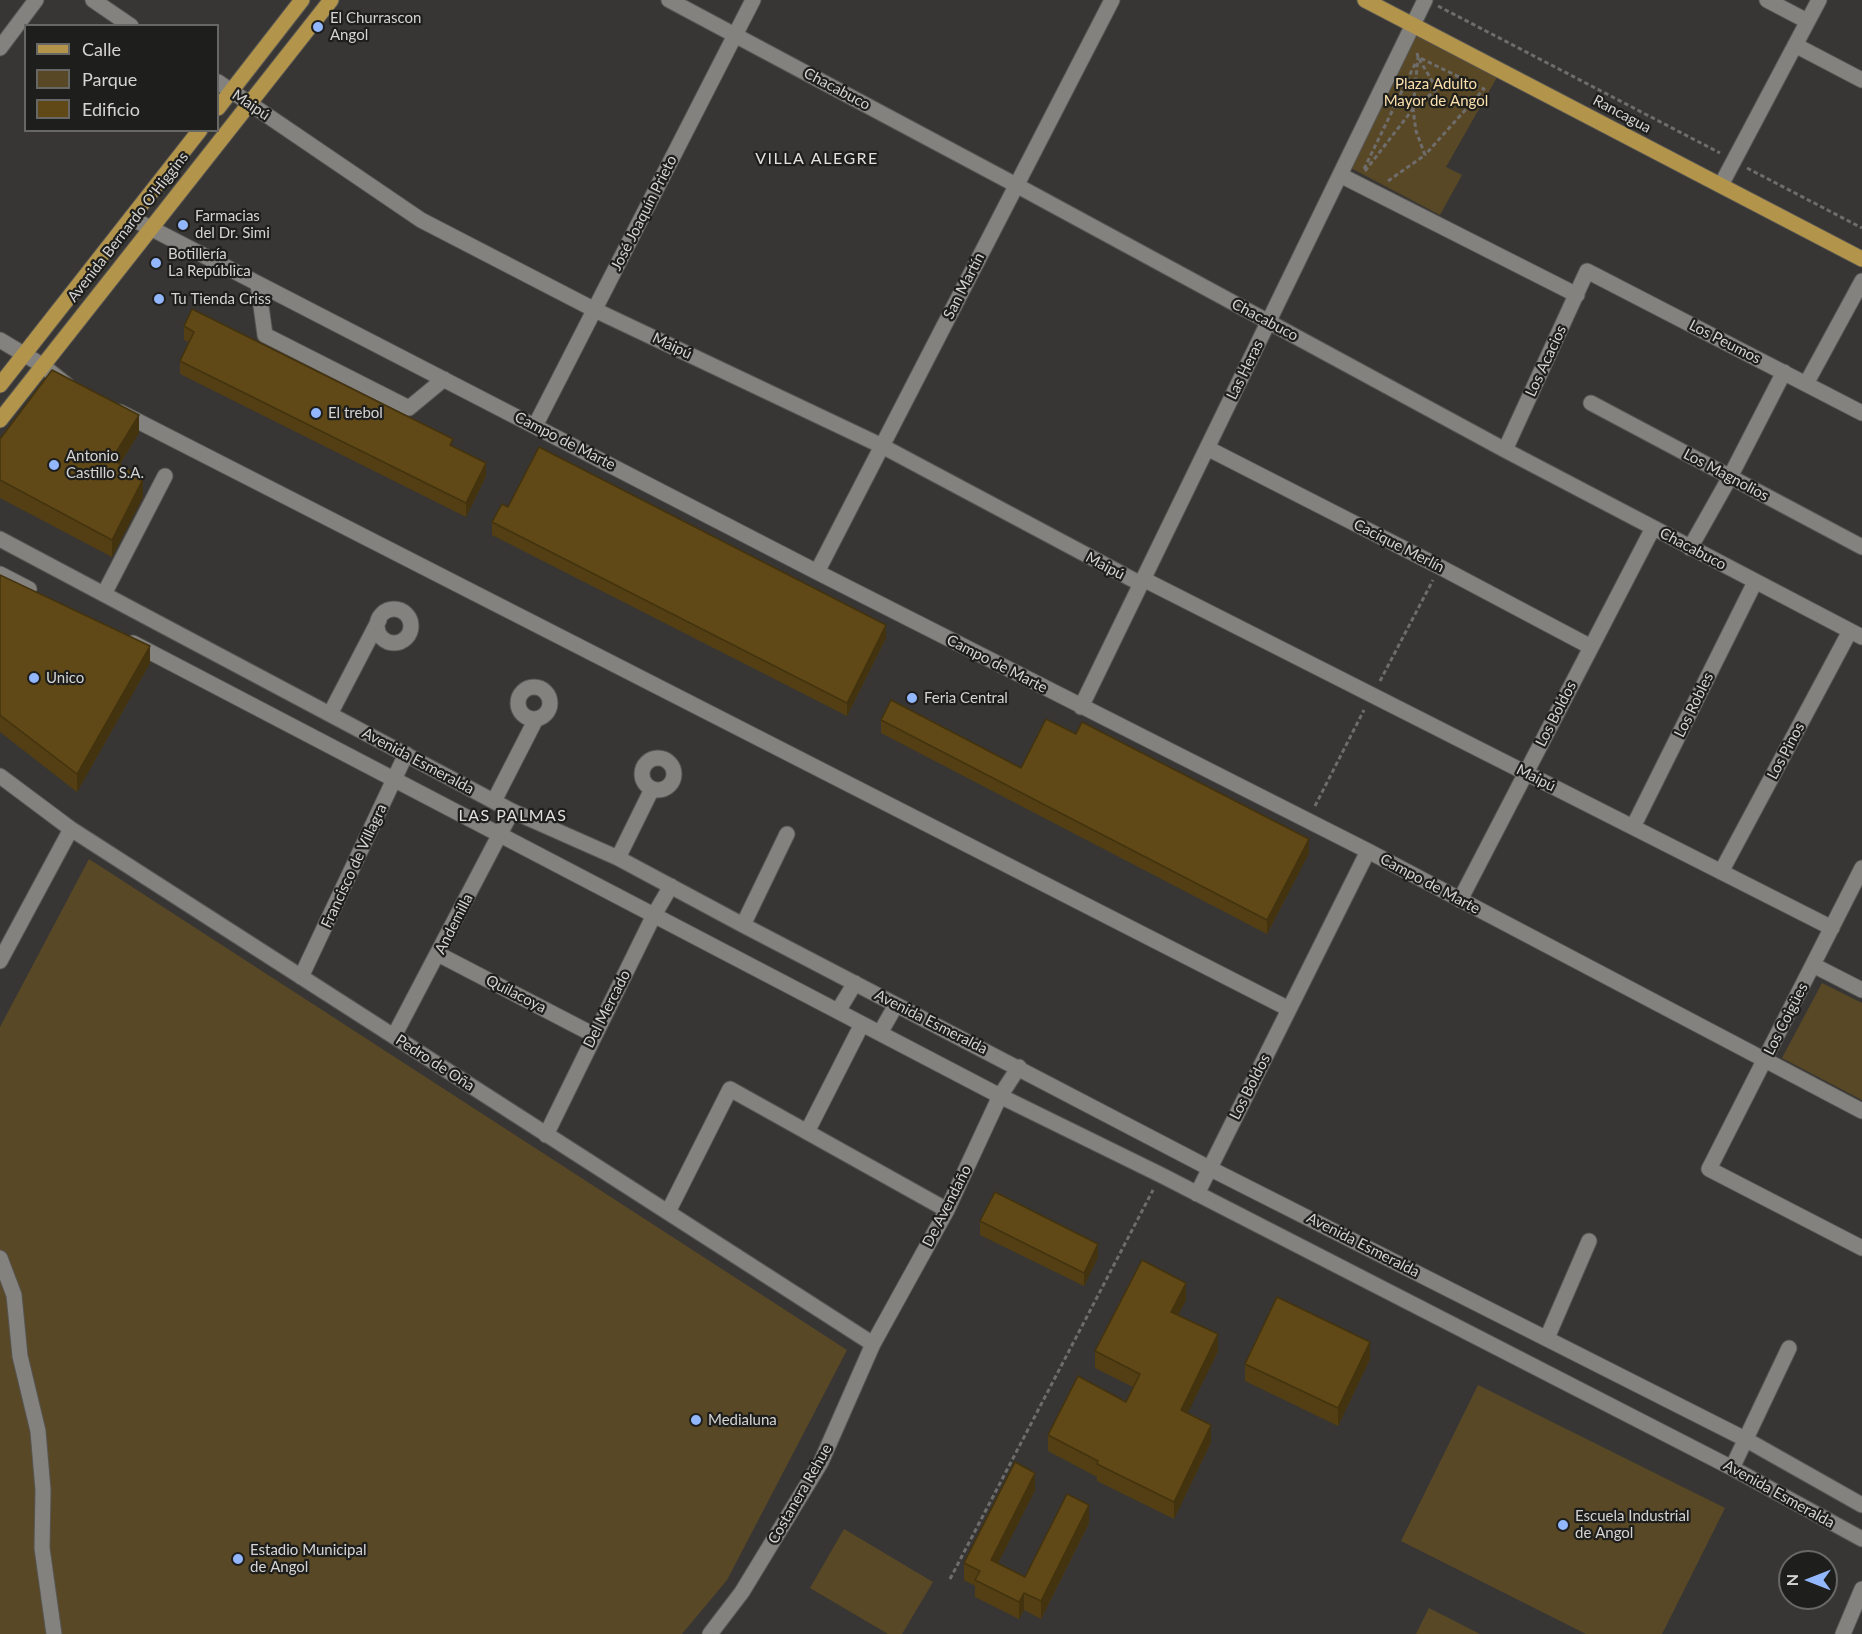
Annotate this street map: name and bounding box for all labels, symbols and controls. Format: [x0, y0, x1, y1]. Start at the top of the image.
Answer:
place label: El Churrascon Angol [330, 9, 421, 44]
marker: El Churrascon Angol [311, 20, 325, 34]
legend [24, 24, 219, 132]
text: Calle [82, 38, 121, 60]
street label: Chacabuco [801, 64, 873, 114]
text: Parque [82, 68, 137, 90]
park label: Plaza Adulto Mayor de Angol [1384, 75, 1488, 110]
street label: Maipú [229, 86, 273, 124]
street label: Rancagua [1590, 91, 1654, 137]
text: Edificio [82, 98, 140, 120]
street label: Avenida Bernardo O'Higgins [64, 148, 192, 306]
district label: VILLA ALEGRE [755, 149, 879, 169]
street label: José Joaquín Prieto [607, 152, 681, 274]
place label: Farmacias del Dr. Simi [195, 207, 270, 242]
marker: Farmacias del Dr. Simi [176, 218, 190, 232]
place label: Botillería La República [168, 245, 251, 280]
street label: San Martín [940, 250, 988, 322]
marker: Botillería La República [149, 256, 163, 270]
place label: Tu Tienda Criss [171, 290, 271, 308]
marker: Tu Tienda Criss [152, 292, 166, 306]
street label: Chacabuco [1229, 295, 1301, 345]
street label: Los Peumos [1686, 316, 1764, 368]
street label: Los Acacios [1522, 323, 1570, 399]
street label: Maipú [649, 329, 695, 363]
street label: Las Heras [1223, 337, 1267, 403]
place label: El trebol [328, 404, 383, 422]
marker: El trebol [309, 406, 323, 420]
street label: Campo de Marte [512, 408, 618, 474]
street label: Los Magnolios [1680, 445, 1772, 505]
place label: Antonio Castillo S.A. [66, 447, 144, 482]
marker: Antonio Castillo S.A. [47, 458, 61, 472]
street label: Cacique Merlín [1351, 515, 1447, 577]
street label: Chacabuco [1657, 524, 1729, 574]
street label: Maipú [1082, 548, 1128, 584]
street label: Campo de Marte [944, 631, 1050, 697]
place label: Unico [46, 669, 84, 687]
street label: Los Robles [1671, 670, 1717, 740]
marker: Unico [27, 671, 41, 685]
street label: Los Boldos [1532, 678, 1580, 750]
place label: Feria Central [924, 689, 1008, 707]
marker: Feria Central [905, 691, 919, 705]
street label: Los Pinos [1764, 719, 1808, 783]
street label: Avenida Esmeralda [359, 724, 477, 798]
street label: Maipú [1513, 761, 1559, 795]
street label: Francisco de Villagra [317, 801, 391, 931]
district label: LAS PALMAS [458, 806, 568, 826]
street label: Campo de Marte [1377, 850, 1483, 918]
street label: Andemilla [431, 891, 477, 957]
street label: Del Mercado [580, 967, 634, 1051]
street label: Quilacoya [483, 971, 549, 1017]
street label: Los Coigües [1760, 980, 1812, 1058]
street label: Avenida Esmeralda [872, 986, 990, 1058]
street label: Pedro de Oña [392, 1031, 478, 1095]
street label: Los Boldos [1226, 1051, 1274, 1123]
street label: De Avendaño [919, 1162, 975, 1250]
street label: Avenida Esmeralda [1304, 1209, 1422, 1281]
place label: Medialuna [708, 1411, 777, 1429]
marker: Medialuna [689, 1413, 703, 1427]
street label: Costanera Rehue [764, 1441, 836, 1547]
street label: Avenida Esmeralda [1720, 1456, 1838, 1532]
place label: Escuela Industrial de Angol [1575, 1507, 1689, 1542]
marker: Escuela Industrial de Angol [1556, 1518, 1570, 1532]
place label: Estadio Municipal de Angol [250, 1541, 367, 1576]
north arrow [1778, 1550, 1838, 1610]
marker: Estadio Municipal de Angol [231, 1552, 245, 1566]
text: N [1782, 1574, 1801, 1586]

